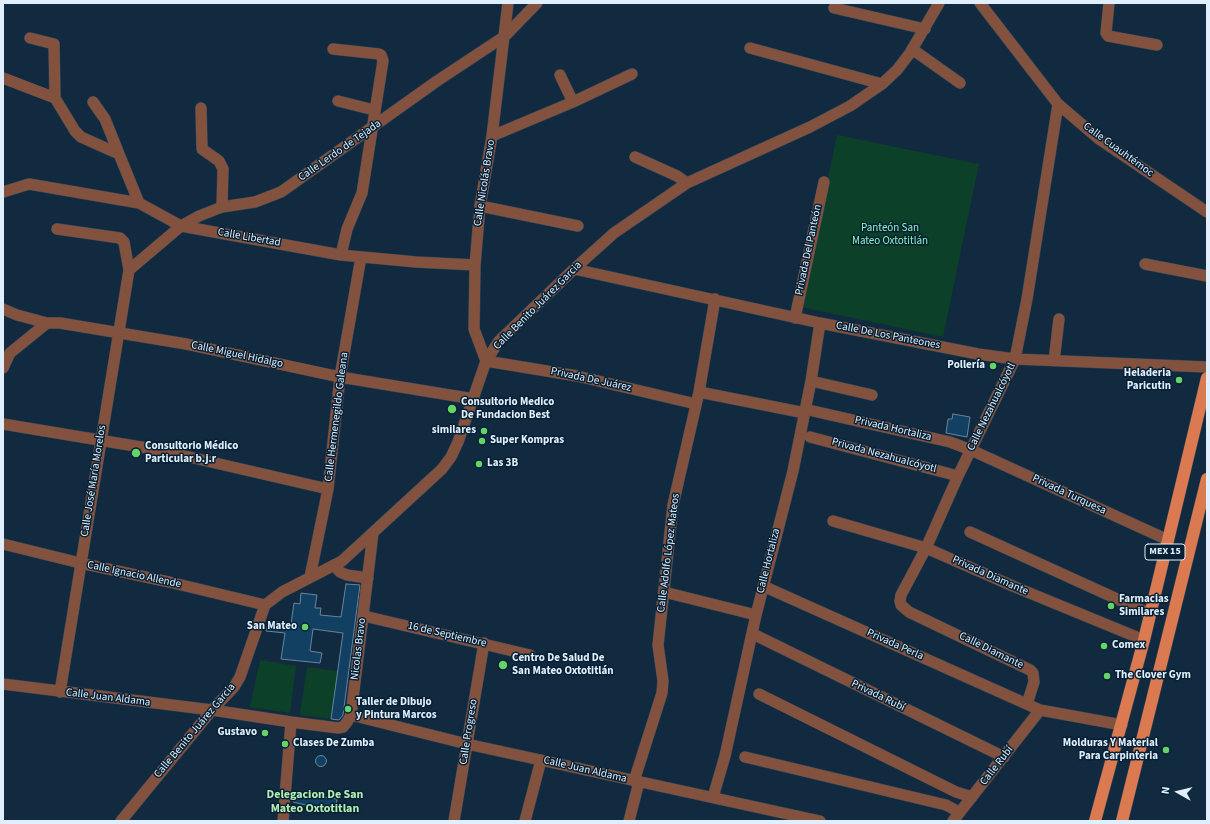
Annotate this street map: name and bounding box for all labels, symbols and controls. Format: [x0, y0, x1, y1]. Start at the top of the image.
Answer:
street label: Calle Lerdo de Tejada [296, 117, 384, 185]
street label: Calle Cuauhtémoc [1080, 120, 1156, 180]
street label: Calle Nicolás Bravo [472, 139, 498, 227]
street label: Privada Del Panteón [793, 203, 825, 297]
park label: Panteón San Mateo Oxtotitlán [852, 222, 928, 248]
street label: Calle Libertad [217, 226, 281, 250]
street label: Calle Benito Juárez Garcia [491, 259, 585, 353]
street label: Calle De Los Panteones [835, 319, 941, 353]
street label: Calle Miguel Hidalgo [190, 339, 284, 371]
street label: Calle Hermenegildo Galeana [323, 352, 351, 482]
place label: Pollería [947, 359, 985, 373]
street label: Calle Nezahualcóyotl [965, 361, 1019, 453]
marker: Pollería [988, 361, 998, 371]
street label: Privada De Juárez [549, 365, 633, 395]
place label: Heladeria Paricutin [1124, 367, 1171, 393]
marker: Heladeria Paricutin [1174, 375, 1184, 385]
place label: Consultorio Medico De Fundacion Best [461, 396, 554, 422]
marker: Consultorio Medico De Fundacion Best [446, 403, 458, 415]
street label: Privada Hortaliza [853, 414, 933, 444]
street label: Calle José María Morelos [79, 424, 109, 538]
place label: similares [432, 424, 476, 438]
marker: similares [479, 426, 489, 436]
place label: Super Kompras [490, 434, 564, 448]
marker: Super Kompras [477, 436, 487, 446]
street label: Privada Nezahualcóyotl [830, 436, 938, 476]
place label: Consultorio Médico Particular b.j.r [145, 440, 238, 466]
marker: Consultorio Médico Particular b.j.r [130, 447, 142, 459]
place label: Las 3B [487, 457, 518, 471]
marker: Las 3B [474, 459, 484, 469]
street label: Privada Turquesa [1030, 472, 1108, 518]
street label: Calle Adolfo López Mateos [655, 493, 683, 613]
street label: Calle Hortaliza [755, 527, 783, 595]
road number: MEX 15 [1145, 544, 1185, 560]
street label: Privada Diamante [950, 553, 1030, 599]
street label: Calle Ignacio Allende [86, 559, 182, 591]
place label: Farmacias Similares [1119, 593, 1169, 619]
marker: Farmacias Similares [1106, 601, 1116, 611]
street label: Nicolas Bravo [349, 617, 369, 681]
place label: San Mateo [247, 620, 297, 634]
street label: 16 de Septiembre [406, 620, 488, 650]
marker: San Mateo [300, 622, 310, 632]
street label: Privada Perla [865, 627, 925, 663]
street label: Calle Diamante [957, 630, 1025, 672]
place label: Comex [1112, 639, 1145, 653]
marker: Comex [1099, 641, 1109, 651]
place label: Centro De Salud De San Mateo Oxtotitlán [512, 652, 614, 678]
marker: Centro De Salud De San Mateo Oxtotitlán [497, 659, 509, 671]
place label: The Clover Gym [1115, 669, 1191, 683]
marker: The Clover Gym [1102, 671, 1112, 681]
street label: Privada Rubí [849, 677, 907, 715]
street label: Calle Benito Juárez Garcia [152, 681, 238, 781]
street label: Calle Juan Aldama [65, 686, 151, 710]
place label: Taller de Dibujo y Pintura Marcos [356, 696, 437, 722]
street label: Calle Progreso [457, 698, 481, 766]
marker: Taller de Dibujo y Pintura Marcos [343, 704, 353, 714]
place label: Gustavo [218, 726, 257, 740]
marker: Gustavo [260, 728, 270, 738]
place label: Clases De Zumba [293, 737, 374, 751]
place label: Molduras Y Material Para Carpinteria [1063, 737, 1158, 763]
marker: Clases De Zumba [280, 739, 290, 749]
street label: Calle Rubí [978, 744, 1016, 788]
marker: Molduras Y Material Para Carpinteria [1161, 745, 1171, 755]
street label: Calle Juan Aldama [542, 754, 628, 786]
north arrow [1158, 772, 1198, 812]
text: N [1158, 786, 1174, 795]
district label: Delegacion De San Mateo Oxtotitlan [267, 788, 363, 816]

